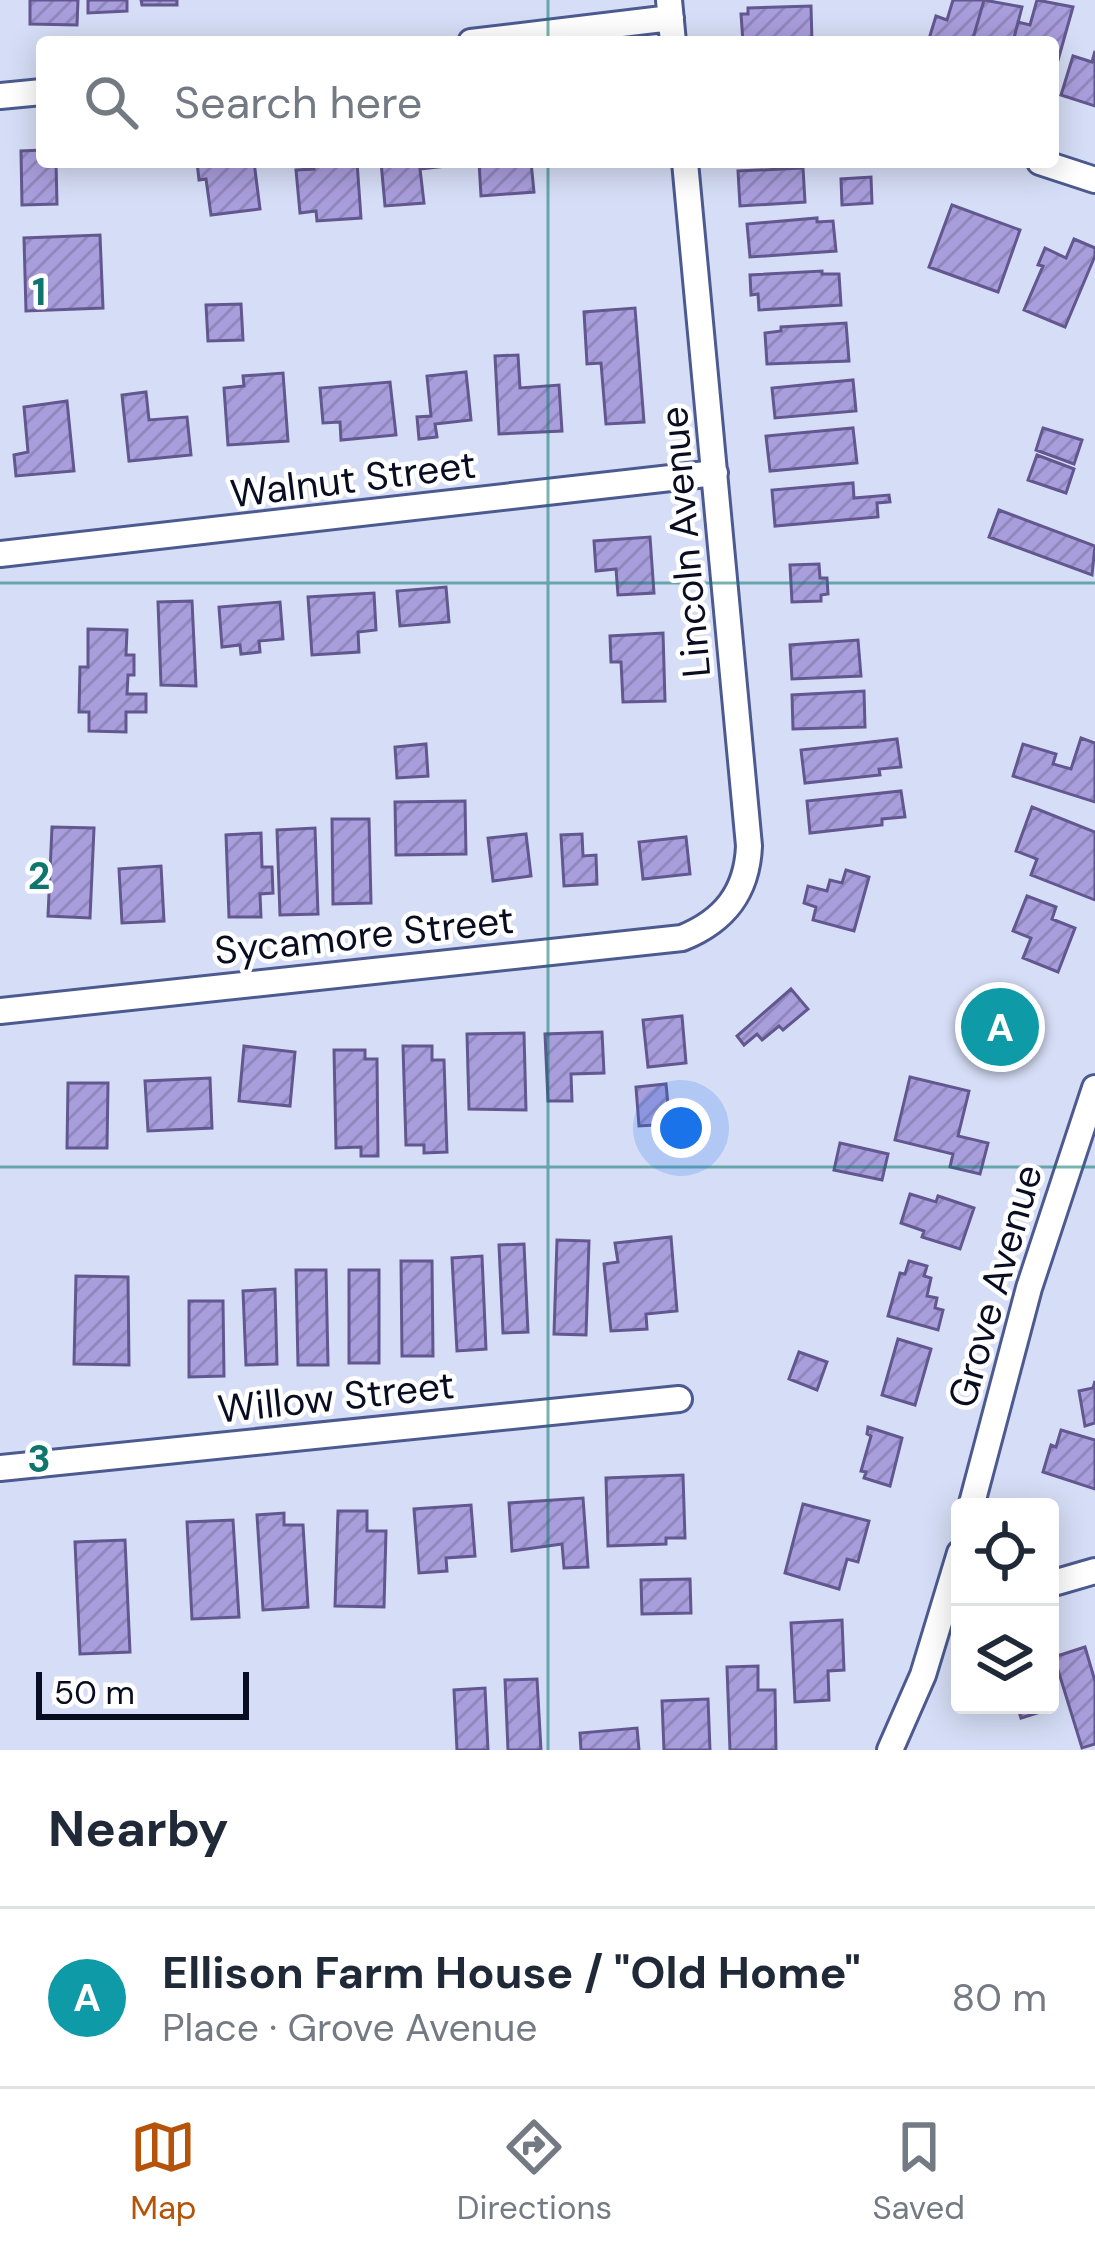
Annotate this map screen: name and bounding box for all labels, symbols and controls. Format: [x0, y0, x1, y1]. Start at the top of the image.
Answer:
search box [36, 36, 1059, 168]
icon: search [78, 69, 144, 135]
text: Search here [174, 73, 422, 132]
text: 1 [32, 266, 46, 317]
street label: Lincoln Avenue [648, 404, 722, 680]
street label: Walnut Street [227, 439, 479, 519]
text: 2 [28, 850, 50, 901]
street label: Sycamore Street [212, 894, 516, 976]
pin: A [961, 982, 1039, 1072]
your location [651, 1098, 711, 1158]
street label: Grove Avenue [936, 1159, 1054, 1413]
street label: Willow Street [215, 1359, 457, 1435]
text: 3 [27, 1433, 51, 1484]
map controls [951, 1498, 1059, 1714]
button: locate [951, 1498, 1059, 1606]
button: layers [951, 1606, 1059, 1714]
scale bar [36, 1666, 249, 1719]
text: 50 m [54, 1671, 135, 1714]
text: Nearby [48, 1795, 229, 1862]
text: Ellison Farm House / "Old Home" [162, 1943, 861, 2002]
text: A [73, 1972, 101, 2023]
text: 80 m [951, 1972, 1047, 2023]
text: Place · Grove Avenue [162, 2002, 538, 2053]
tab: Map [130, 2114, 197, 2229]
tab: Directions [457, 2114, 612, 2229]
tab: Saved [872, 2114, 965, 2229]

